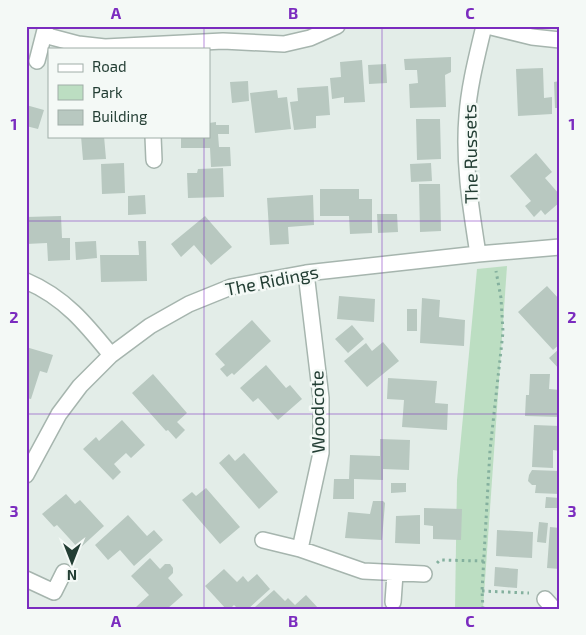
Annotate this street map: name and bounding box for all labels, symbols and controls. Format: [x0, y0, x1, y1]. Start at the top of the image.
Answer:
text: A [111, 3, 122, 22]
text: B [288, 3, 298, 22]
text: C [465, 3, 475, 22]
legend [48, 48, 210, 138]
text: Road [92, 57, 127, 75]
text: Park [92, 83, 123, 101]
street label: The Russets [458, 104, 482, 204]
text: Building [92, 107, 148, 125]
text: 1 [11, 114, 17, 133]
text: 1 [569, 114, 575, 133]
street label: The Ridings [223, 260, 320, 300]
text: 2 [9, 307, 19, 326]
text: 2 [567, 307, 577, 326]
street label: Woodcote [305, 370, 329, 454]
text: 3 [9, 501, 19, 520]
text: 3 [567, 501, 577, 520]
north arrow [48, 538, 98, 588]
text: N [67, 567, 77, 584]
text: A [111, 611, 122, 630]
text: B [288, 611, 298, 630]
text: C [465, 611, 475, 630]

